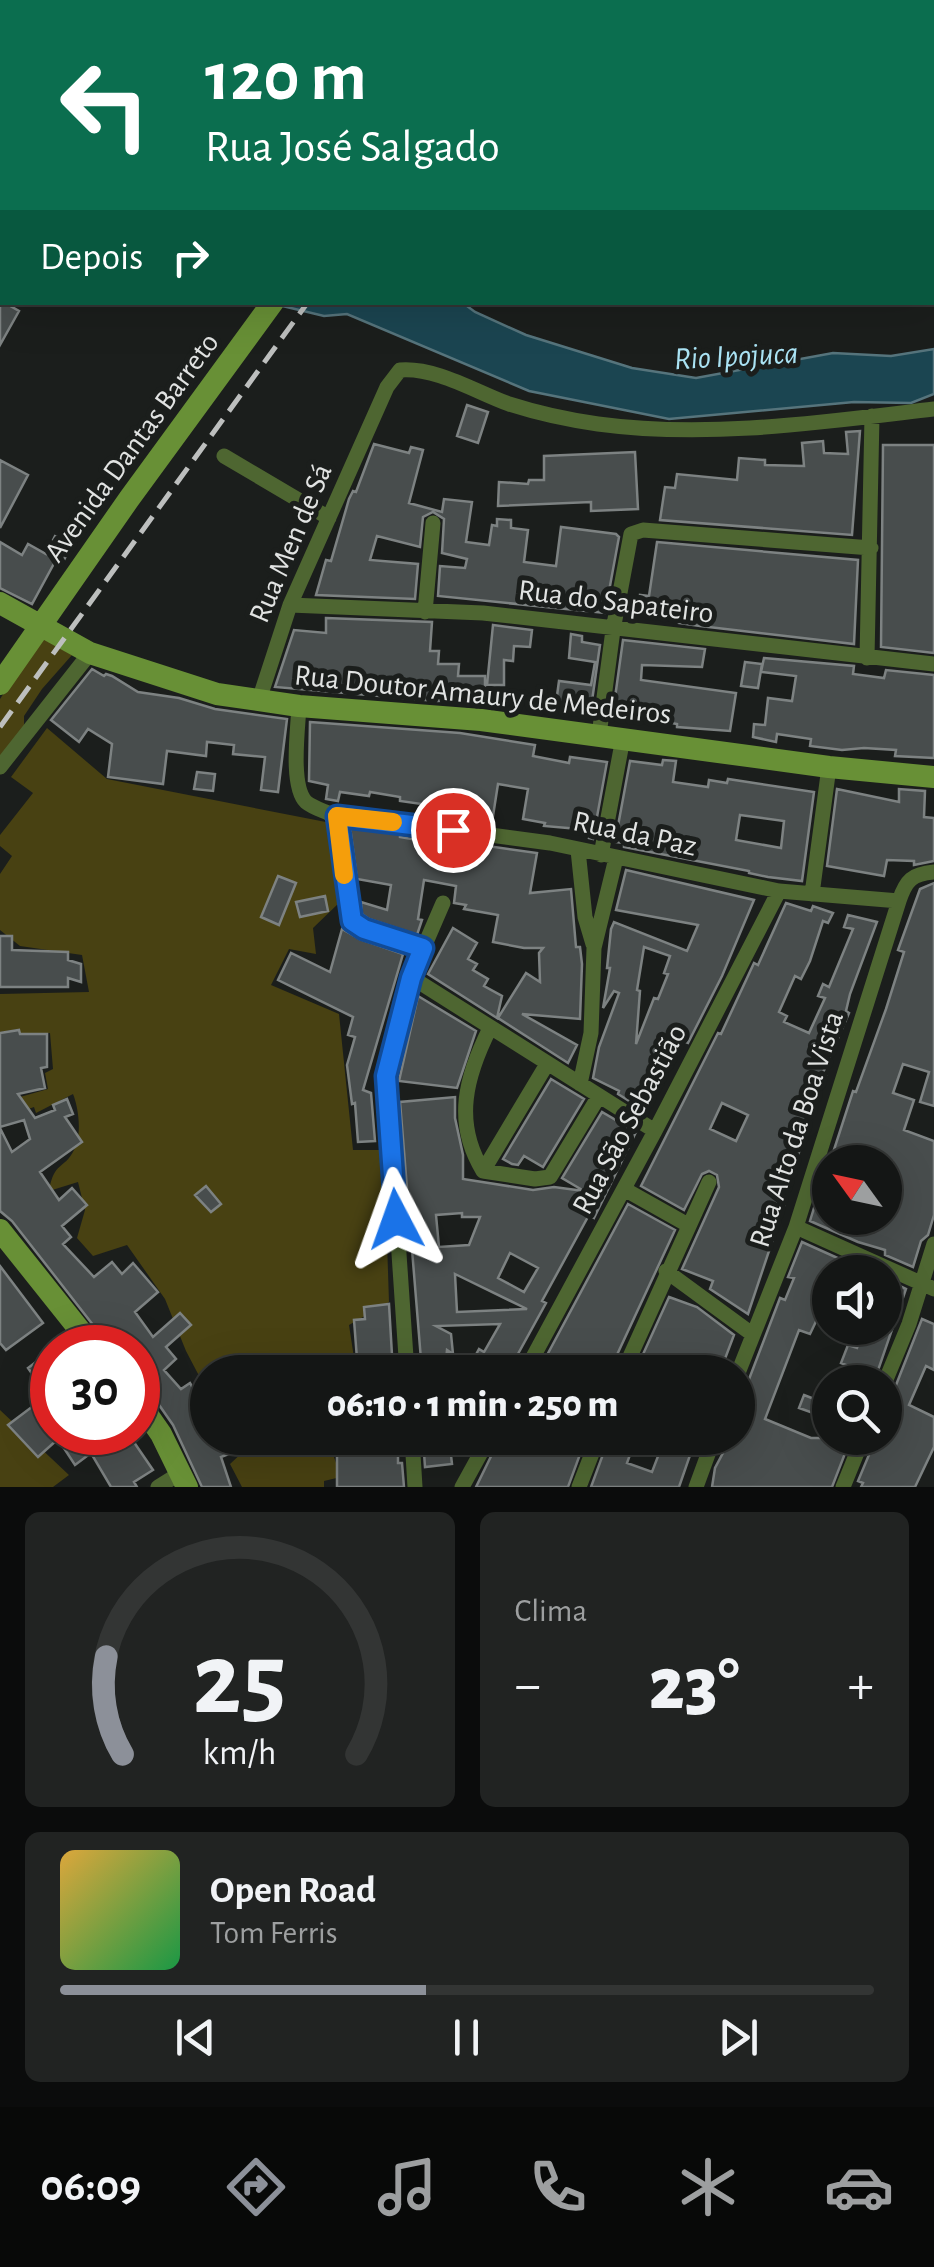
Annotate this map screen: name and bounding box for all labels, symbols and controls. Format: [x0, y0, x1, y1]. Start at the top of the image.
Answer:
icon: left [40, 40, 170, 170]
text: 120 m [205, 43, 367, 113]
text: Rua José Salgado [205, 125, 500, 170]
icon: right [163, 230, 218, 285]
text: Depois [40, 239, 143, 277]
street label: Avenida Dantas Barreto [39, 328, 225, 567]
water label: Rio Ipojuca [673, 337, 799, 376]
street label: Rua Men de Sá [244, 460, 338, 627]
street label: Rua do Sapateiro [517, 575, 715, 629]
street label: Rua Doutor Amaury de Medeiros [293, 660, 673, 730]
pin [411, 788, 496, 873]
icon: arrive [426, 803, 481, 858]
street label: Rua da Paz [570, 806, 699, 862]
street label: Rua Alto da Boa Vista [745, 1008, 849, 1251]
street label: Rua São Sebastião [567, 1020, 693, 1219]
north arrow [812, 1145, 902, 1235]
map controls [812, 1145, 902, 1455]
position arrow [344, 1167, 448, 1271]
button: sound [812, 1255, 902, 1345]
speed limit sign: 30 [30, 1325, 160, 1455]
button: search [812, 1365, 902, 1455]
text: 06:10 · 1 min · 250 m [327, 1386, 618, 1424]
text: Clima [515, 1595, 587, 1627]
text: 25 [193, 1629, 287, 1733]
text: 23° [649, 1648, 740, 1723]
text: − [515, 1658, 541, 1713]
text: + [848, 1658, 874, 1713]
text: km/h [203, 1735, 277, 1771]
text: Open Road [210, 1872, 376, 1910]
text: Tom Ferris [210, 1917, 338, 1949]
icon: previous [168, 2010, 223, 2065]
icon: pause [439, 2010, 494, 2065]
icon: next [711, 2010, 766, 2065]
icon: directions [221, 2152, 291, 2222]
icon: music [372, 2152, 442, 2222]
icon: phone [523, 2152, 593, 2222]
icon: climate [673, 2152, 743, 2222]
icon: car [824, 2152, 894, 2222]
text: 06:09 [40, 2164, 141, 2209]

